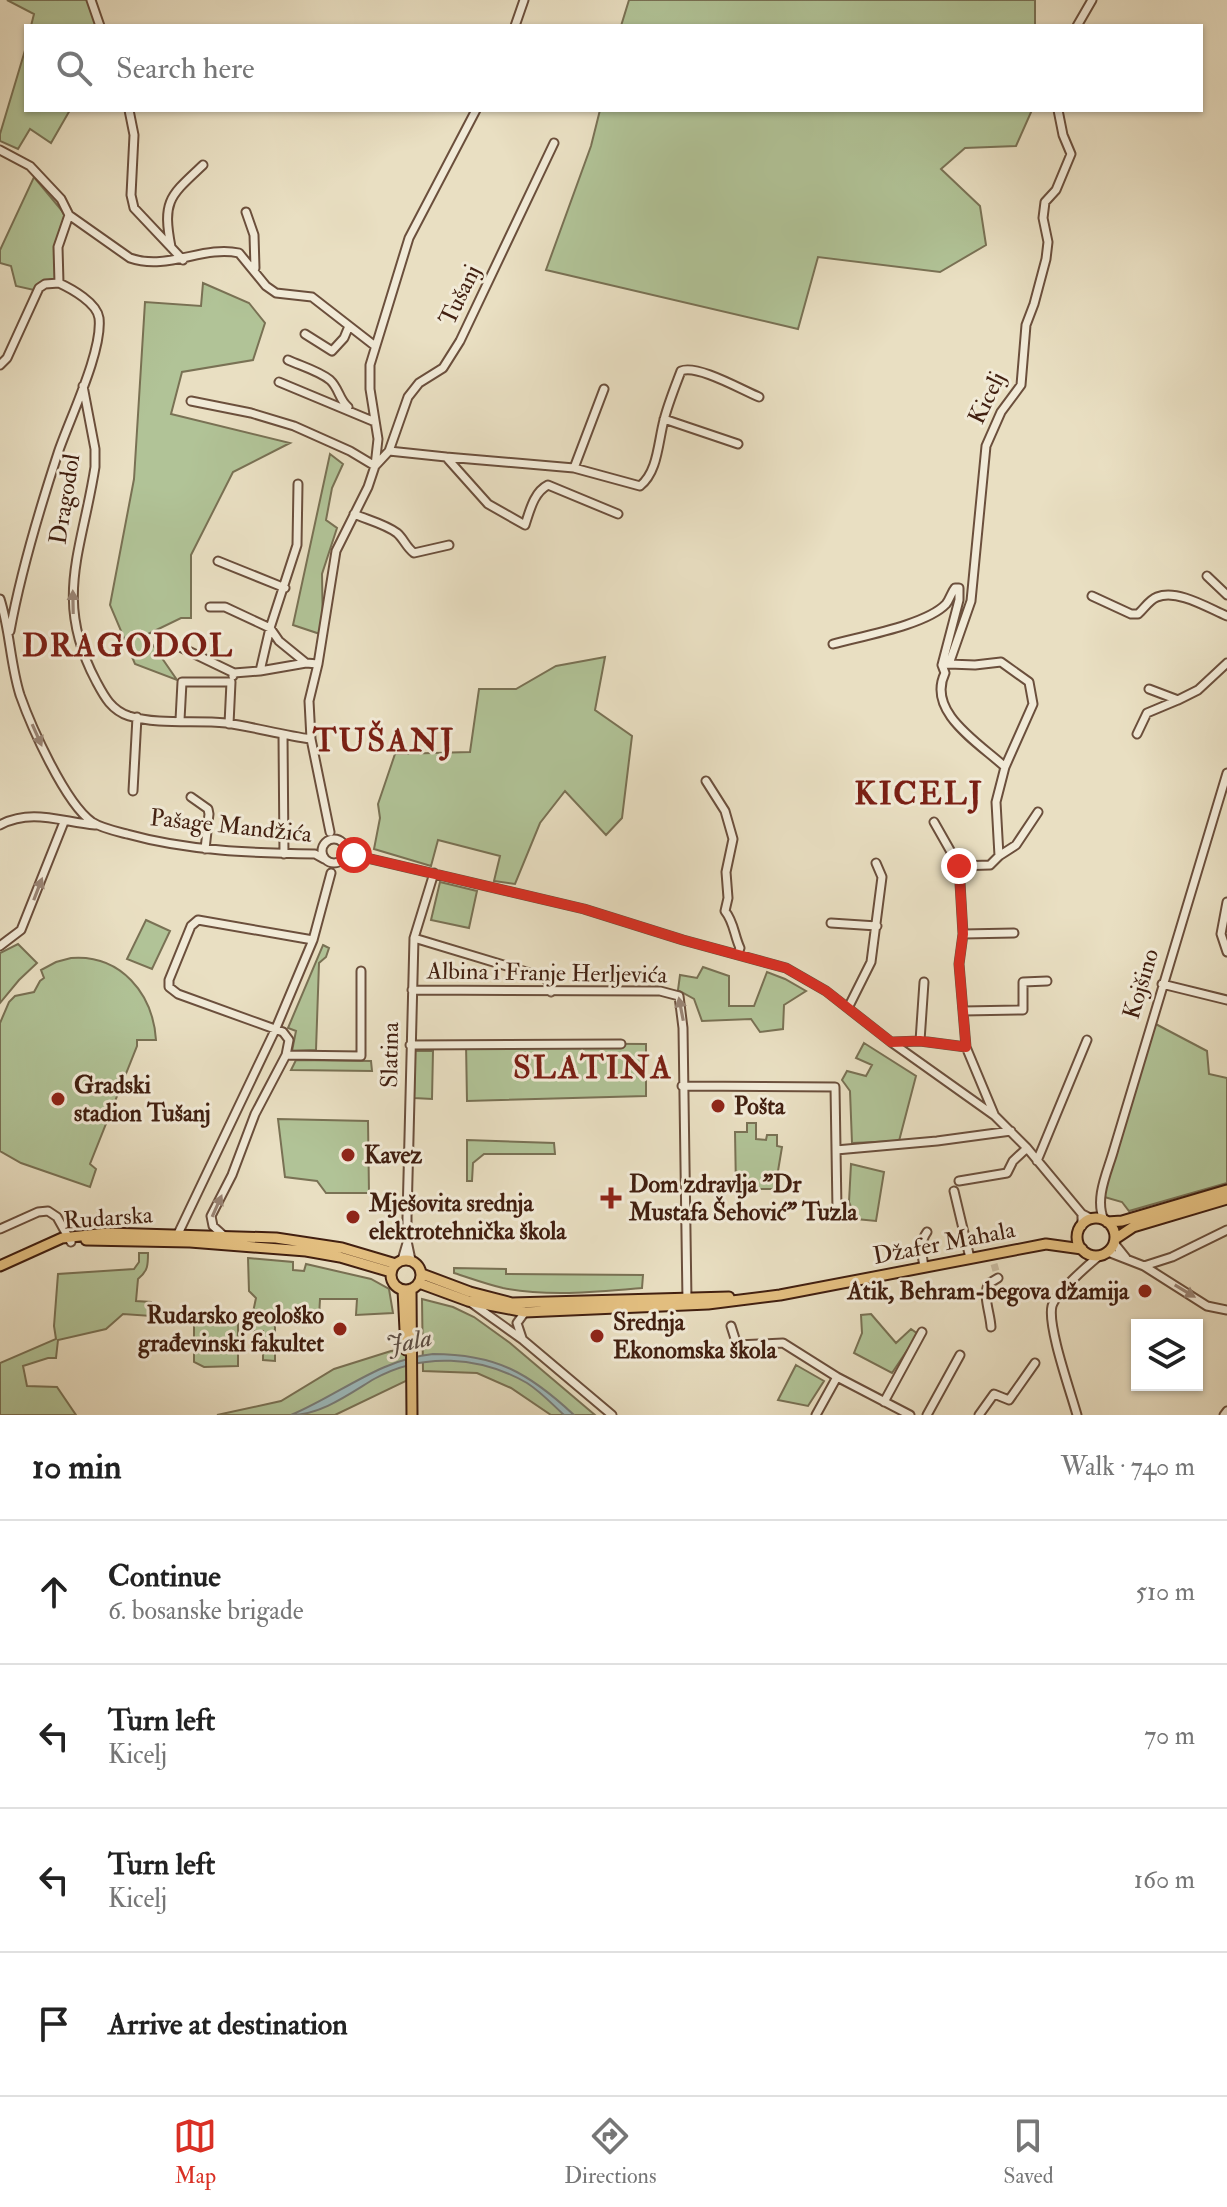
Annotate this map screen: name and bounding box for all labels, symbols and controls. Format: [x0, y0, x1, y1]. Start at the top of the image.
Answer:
search box [24, 24, 1203, 112]
icon: search [52, 46, 96, 90]
text: Search here [116, 50, 255, 87]
street label: Tušanj [432, 260, 488, 330]
street label: Kicelj [961, 367, 1013, 429]
street label: Dragodol [43, 452, 87, 546]
one-way arrow [66, 589, 79, 614]
district label: DRAGODOL [22, 626, 234, 666]
district label: TUŠANJ [312, 720, 455, 761]
one-way arrow [30, 723, 44, 746]
district label: KICELJ [854, 774, 984, 814]
street label: Pašage Mandžića [148, 802, 315, 850]
route start [336, 837, 372, 873]
route end [941, 848, 977, 884]
one-way arrow [32, 877, 45, 901]
street label: Kojšino [1116, 945, 1166, 1023]
street label: Albina i Franje Herljevića [426, 955, 669, 991]
one-way arrow [674, 996, 686, 1021]
street label: Slatina [374, 1021, 406, 1088]
district label: SLATINA [513, 1048, 673, 1088]
place label: Gradski stadion Tušanj [74, 1070, 211, 1129]
marker: Gradski stadion Tušanj [49, 1090, 67, 1108]
place label: Pošta [734, 1091, 786, 1122]
marker: Pošta [709, 1097, 727, 1115]
place label: Kavez [364, 1140, 422, 1171]
marker: Kavez [339, 1146, 357, 1164]
place label: Dom zdravlja "Dr Mustafa Šehović" Tuzla [628, 1169, 859, 1228]
marker: Dom zdravlja "Dr Mustafa Šehović" Tuzla [600, 1187, 622, 1209]
place label: Mješovita srednja elektrotehnička škola [368, 1188, 567, 1247]
one-way arrow [210, 1194, 223, 1218]
street label: Rudarska [62, 1199, 155, 1237]
marker: Mješovita srednja elektrotehnička škola [344, 1208, 362, 1226]
street label: Džafer Mahala [870, 1214, 1019, 1272]
place label: Atik, Behram-begova džamija [847, 1276, 1130, 1307]
marker: Atik, Behram-begova džamija [1136, 1282, 1154, 1300]
one-way arrow [1174, 1284, 1196, 1298]
place label: Rudarsko geološko građevinski fakultet [137, 1300, 324, 1359]
place label: Srednja Ekonomska škola [613, 1307, 778, 1366]
map controls [1131, 1319, 1203, 1391]
button: layers [1131, 1319, 1203, 1391]
marker: Rudarsko geološko građevinski fakultet [331, 1320, 349, 1338]
water label: Jala [383, 1322, 435, 1362]
marker: Srednja Ekonomska škola [588, 1327, 606, 1345]
text: 10 min [32, 1446, 121, 1489]
text: Walk · 740 m [1061, 1451, 1195, 1483]
text: Continue [108, 1558, 221, 1595]
icon: ahead [32, 1570, 76, 1614]
text: 510 m [1135, 1576, 1195, 1608]
text: 6. bosanske brigade [108, 1595, 304, 1627]
text: Turn left [108, 1702, 215, 1739]
icon: left [32, 1714, 76, 1758]
text: 70 m [1144, 1720, 1195, 1752]
text: Kicelj [108, 1739, 167, 1771]
text: Turn left [108, 1846, 215, 1883]
icon: left [32, 1858, 76, 1902]
text: 160 m [1134, 1864, 1195, 1896]
text: Kicelj [108, 1883, 167, 1915]
icon: arrive [32, 2002, 76, 2046]
text: Arrive at destination [108, 2006, 348, 2043]
tab: Map [173, 2114, 217, 2190]
tab: Directions [564, 2114, 657, 2190]
tab: Saved [1003, 2114, 1054, 2190]

